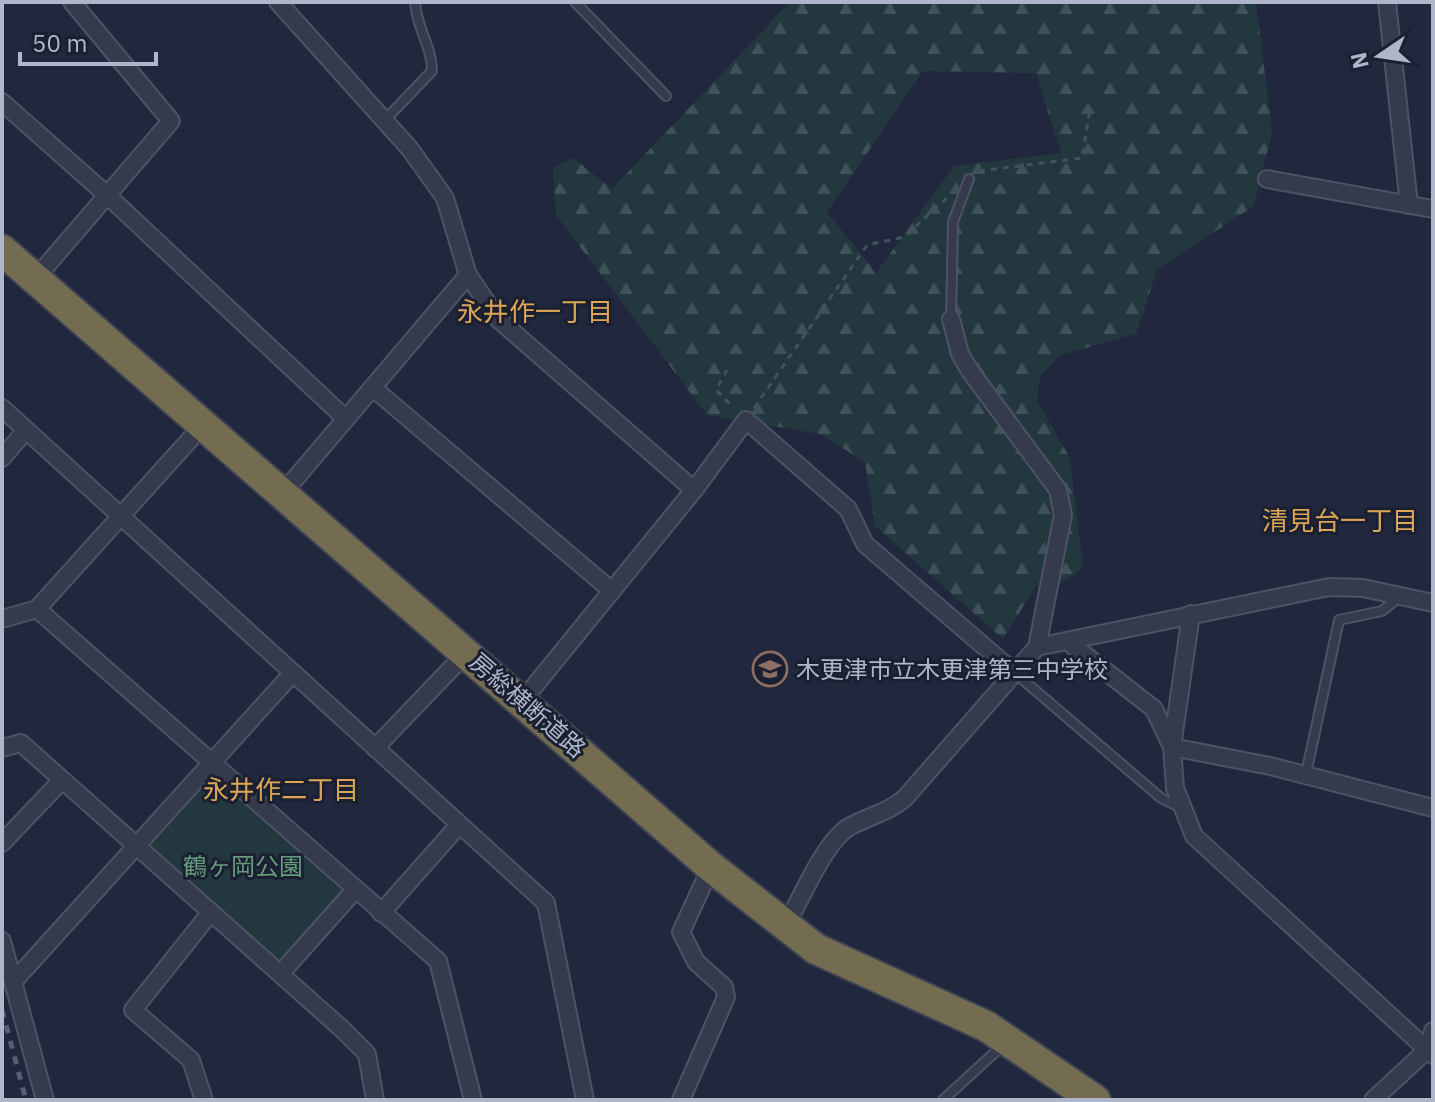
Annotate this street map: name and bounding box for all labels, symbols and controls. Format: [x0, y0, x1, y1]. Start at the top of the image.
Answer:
scale bar [20, 16, 156, 66]
north arrow [1339, 16, 1419, 96]
text: 50 m [32, 27, 87, 59]
text: N [1343, 50, 1375, 72]
district label: 永井作一丁目 [457, 294, 613, 328]
district label: 清見台一丁目 [1262, 503, 1418, 537]
street label: 房総横断道路 [463, 646, 593, 764]
school or university icon: 木更津市立木更津第三中学校 [751, 650, 789, 688]
place label: 木更津市立木更津第三中学校 [796, 653, 1108, 685]
district label: 永井作二丁目 [203, 772, 359, 806]
park label: 鶴ヶ岡公園 [183, 850, 303, 882]

